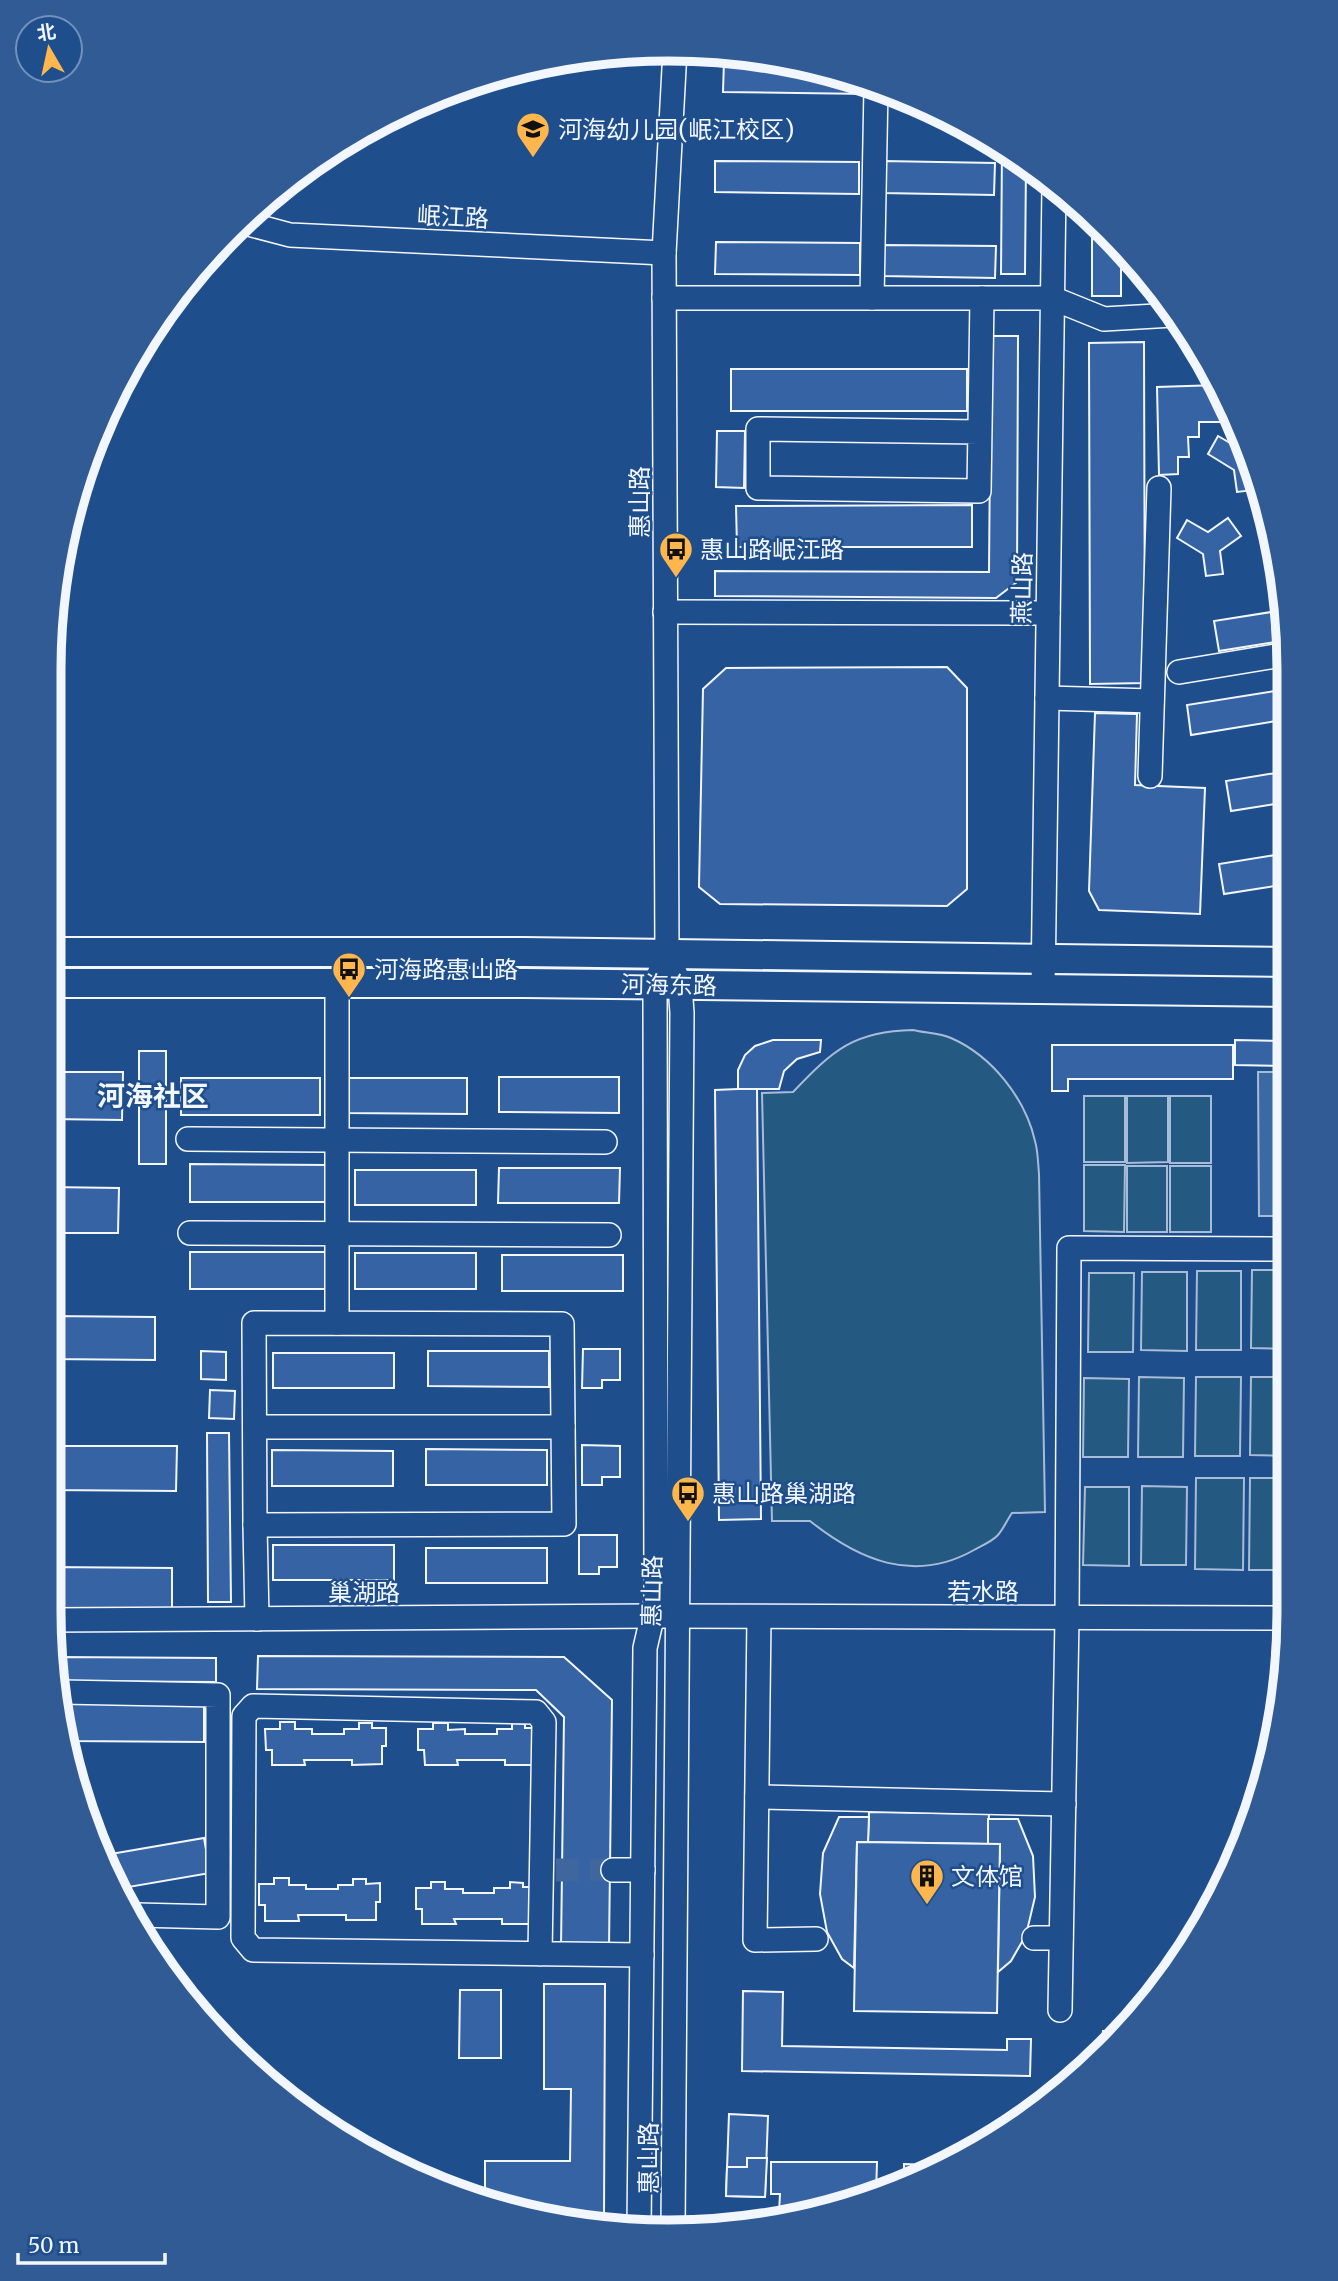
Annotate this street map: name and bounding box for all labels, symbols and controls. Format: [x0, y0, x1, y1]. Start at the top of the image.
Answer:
north arrow [14, 14, 84, 84]
text: 北 [35, 19, 58, 46]
school or university icon: 河海幼儿园(岷江校区) [514, 110, 552, 159]
place label: 河海幼儿园(岷江校区) [558, 114, 795, 145]
street label: 岷江路 [416, 200, 490, 234]
street label: 惠山路 [624, 466, 655, 538]
bus stop icon: 惠山路岷江路 [657, 530, 695, 579]
place label: 惠山路岷江路 [700, 534, 844, 565]
street label: 燕山路 [1006, 552, 1038, 624]
bus stop icon: 河海路惠山路 [330, 950, 368, 999]
place label: 河海路惠山路 [374, 954, 518, 985]
street label: 河海东路 [621, 969, 717, 1001]
district label: 河海社区 [97, 1078, 209, 1114]
bus stop icon: 惠山路巢湖路 [669, 1474, 707, 1523]
place label: 惠山路巢湖路 [712, 1478, 856, 1509]
street label: 惠山路 [636, 1555, 668, 1627]
street label: 若水路 [947, 1576, 1019, 1607]
street label: 巢湖路 [328, 1577, 400, 1608]
building icon: 文体馆 [908, 1857, 946, 1906]
place label: 文体馆 [951, 1861, 1023, 1892]
street label: 惠山路 [633, 2122, 664, 2194]
scale bar [18, 2222, 164, 2266]
text: 50 m [28, 2232, 79, 2259]

